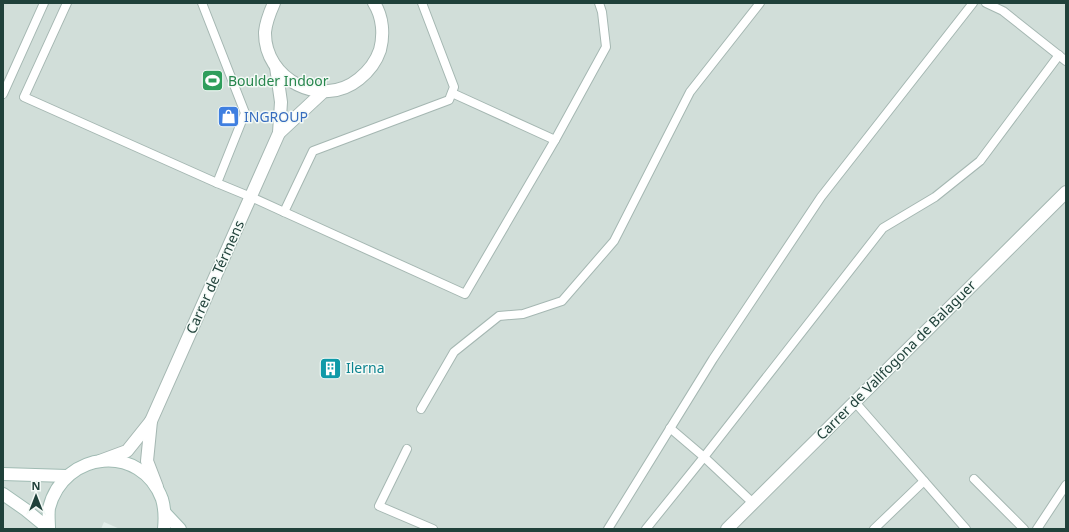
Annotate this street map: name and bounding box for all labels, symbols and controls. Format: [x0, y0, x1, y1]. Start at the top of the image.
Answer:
sports icon: Boulder Indoor [200, 68, 226, 94]
place label: Boulder Indoor [228, 71, 329, 90]
shop icon: INGROUP [216, 104, 242, 130]
place label: INGROUP [244, 107, 308, 126]
street label: Carrer de Térmens [181, 217, 248, 337]
street label: Carrer de Vallfogona de Balaguer [812, 275, 980, 444]
building icon: Ilerna [318, 355, 344, 381]
place label: Ilerna [346, 358, 385, 377]
north arrow [16, 476, 56, 516]
text: N [32, 478, 40, 493]

